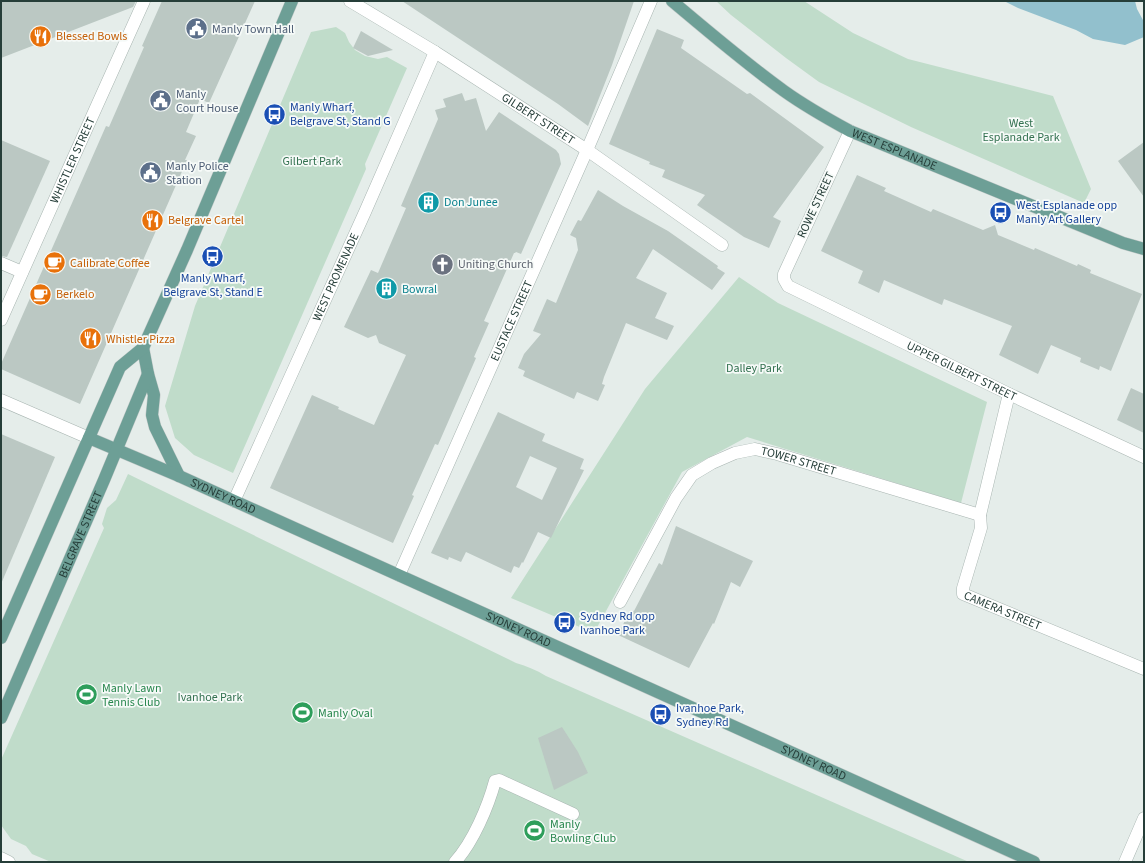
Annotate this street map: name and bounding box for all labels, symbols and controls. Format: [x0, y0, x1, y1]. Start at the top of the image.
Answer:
public building icon: Manly Town Hall [183, 16, 209, 42]
place label: Manly Town Hall [212, 21, 294, 38]
restaurant icon: Blessed Bowls [28, 23, 54, 49]
place label: Blessed Bowls [56, 28, 127, 45]
place label: Manly Court House [176, 86, 238, 117]
public building icon: Manly Court House [147, 88, 173, 114]
street label: GILBERT STREET [498, 89, 579, 149]
place label: Manly Wharf, Belgrave St, Stand G [290, 99, 391, 130]
bus stop icon: Manly Wharf, Belgrave St, Stand G [262, 101, 288, 127]
street label: WHISTLER STREET [46, 114, 99, 206]
park label: West Esplanade Park [982, 115, 1060, 146]
street label: WEST ESPLANADE [849, 124, 940, 174]
park label: Gilbert Park [282, 153, 342, 170]
place label: Manly Police Station [166, 158, 229, 189]
public building icon: Manly Police Station [137, 160, 163, 186]
street label: ROWE STREET [793, 169, 839, 241]
building icon: Don Junee [416, 189, 442, 215]
place label: Don Junee [444, 194, 498, 211]
place label: West Esplanade opp Manly Art Gallery [1016, 197, 1118, 228]
bus stop icon: West Esplanade opp Manly Art Gallery [987, 199, 1013, 225]
restaurant icon: Belgrave Cartel [139, 207, 165, 233]
place label: Belgrave Cartel [168, 212, 244, 229]
street label: WEST PROMENADE [308, 230, 363, 324]
bus stop icon: Manly Wharf, Belgrave St, Stand E [200, 244, 226, 270]
cafe icon: Calibrate Coffee [42, 250, 68, 276]
church icon: Uniting Church [430, 251, 456, 277]
place label: Calibrate Coffee [70, 255, 150, 272]
place label: Uniting Church [458, 256, 533, 273]
place label: Manly Wharf, Belgrave St, Stand E [163, 270, 263, 301]
building icon: Bowral [373, 276, 399, 302]
street label: EUSTACE STREET [486, 277, 537, 364]
cafe icon: Berkelo [27, 281, 53, 307]
place label: Bowral [402, 281, 437, 298]
place label: Berkelo [56, 286, 94, 303]
restaurant icon: Whistler Pizza [78, 326, 104, 352]
place label: Whistler Pizza [106, 331, 175, 348]
street label: UPPER GILBERT STREET [904, 337, 1020, 405]
park label: Dalley Park [726, 360, 782, 377]
street label: TOWER STREET [759, 442, 839, 480]
street label: SYDNEY ROAD [188, 474, 259, 518]
street label: BELGRAVE STREET [54, 488, 107, 580]
street label: CAMERA STREET [961, 587, 1045, 634]
street label: SYDNEY ROAD [483, 607, 554, 651]
place label: Sydney Rd opp Ivanhoe Park [580, 608, 655, 639]
bus stop icon: Sydney Rd opp Ivanhoe Park [552, 610, 578, 636]
place label: Manly Lawn Tennis Club [102, 680, 161, 711]
sports icon: Manly Lawn Tennis Club [73, 682, 99, 708]
park label: Ivanhoe Park [178, 689, 243, 706]
sports icon: Manly Oval [290, 700, 316, 726]
place label: Ivanhoe Park, Sydney Rd [676, 700, 744, 731]
bus stop icon: Ivanhoe Park, Sydney Rd [647, 702, 673, 728]
place label: Manly Oval [318, 705, 373, 722]
street label: SYDNEY ROAD [778, 740, 849, 785]
place label: Manly Bowling Club [550, 816, 617, 847]
sports icon: Manly Bowling Club [521, 818, 547, 844]

